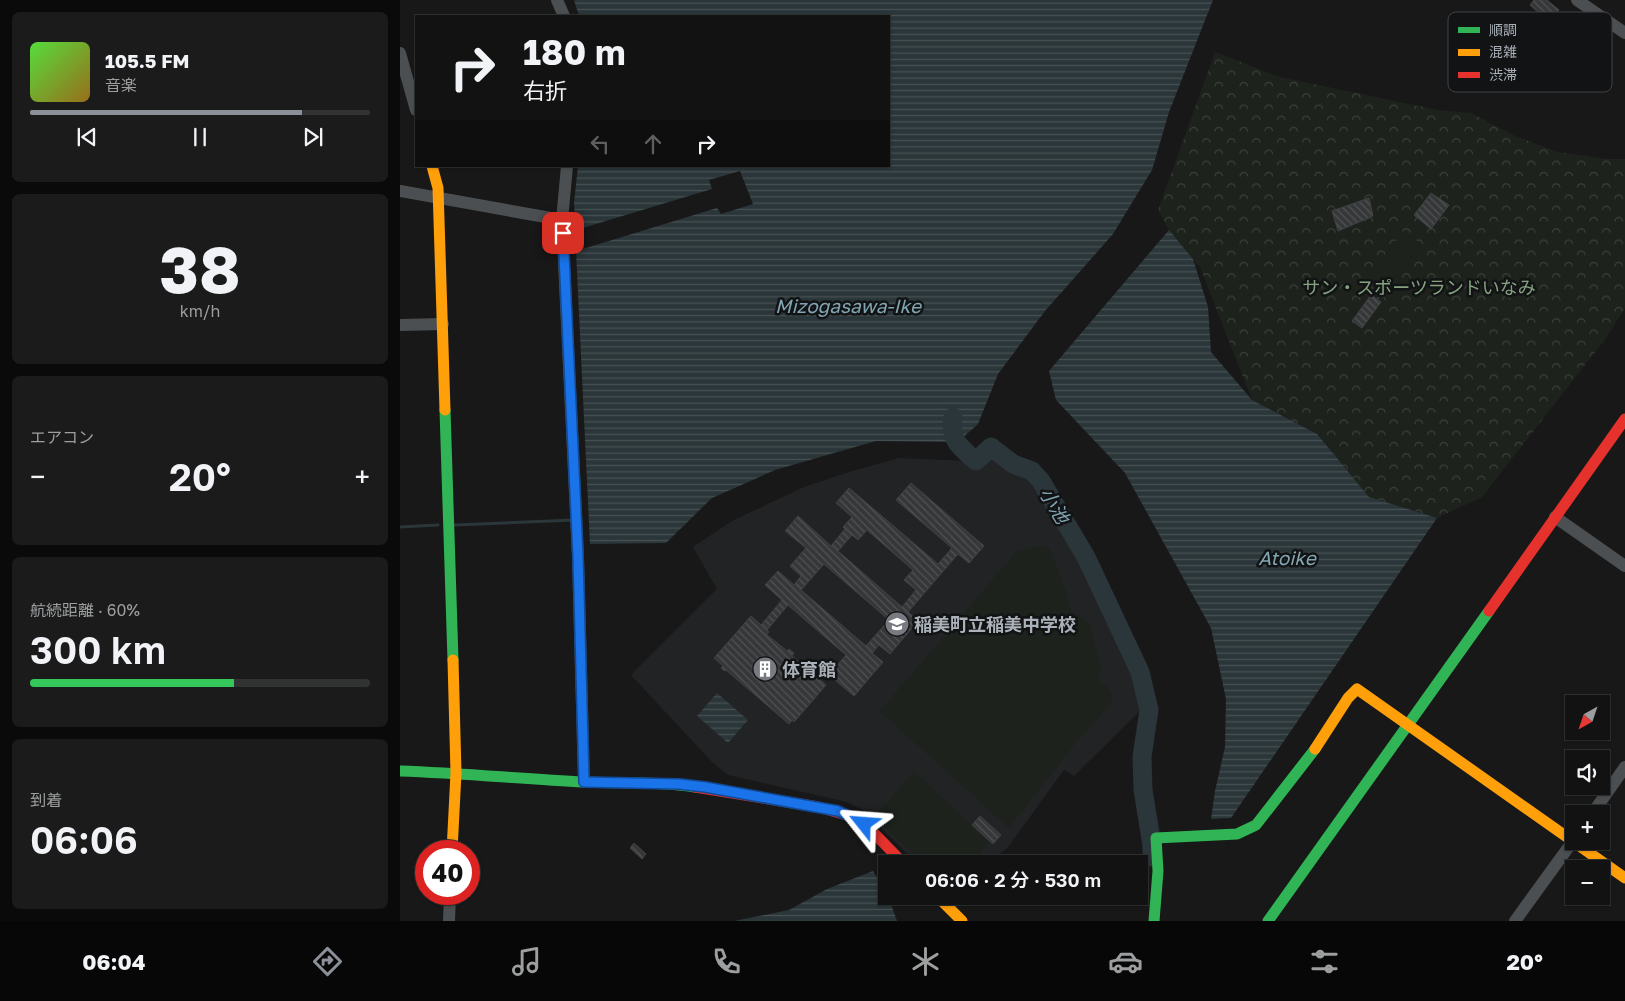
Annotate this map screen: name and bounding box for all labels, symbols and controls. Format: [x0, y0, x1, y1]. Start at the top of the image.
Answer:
legend [1448, 12, 1612, 92]
text: 順調 [1489, 21, 1517, 38]
text: 180 m [523, 31, 626, 73]
icon: right [440, 35, 505, 100]
text: 混雑 [1489, 43, 1517, 60]
text: 105.5 FM [105, 49, 189, 72]
text: 渋滞 [1489, 66, 1517, 83]
text: 音楽 [105, 75, 137, 95]
text: 右折 [523, 77, 567, 104]
icon: previous [73, 123, 101, 151]
icon: pause [186, 123, 214, 151]
icon: next [299, 123, 327, 151]
icon: left [586, 130, 614, 158]
icon: ahead [639, 130, 667, 158]
icon: right [692, 130, 720, 158]
pin [542, 212, 584, 254]
icon: arrive [549, 219, 577, 247]
text: 38 [159, 229, 241, 307]
park label: サン・スポーツランドいなみ [1302, 276, 1536, 298]
water label: Mizogasawa-Ike [775, 294, 923, 317]
text: km/h [180, 301, 220, 321]
text: エアコン [30, 427, 94, 447]
text: 20° [169, 454, 231, 499]
text: − [30, 460, 45, 493]
text: + [355, 460, 370, 493]
water label: 小池 [1035, 483, 1076, 529]
water label: Atoike [1258, 546, 1318, 569]
text: 航続距離 · 60% [30, 600, 140, 620]
school or university icon: 稲美町立稲美中学校 [884, 611, 910, 637]
place label: 稲美町立稲美中学校 [914, 613, 1076, 635]
text: 300 km [30, 627, 166, 672]
building icon: 体育館 [752, 656, 778, 682]
place label: 体育館 [782, 658, 836, 680]
north arrow [1565, 695, 1610, 740]
map controls [1565, 695, 1610, 905]
button: sound [1565, 750, 1610, 795]
text: 到着 [30, 790, 62, 810]
position arrow [837, 797, 889, 849]
button: + [1565, 805, 1610, 850]
text: 06:06 [30, 817, 138, 862]
speed limit sign: 40 [415, 840, 480, 905]
button: − [1565, 860, 1610, 905]
text: 06:06 · 2 分 · 530 m [925, 868, 1101, 891]
icon: directions [310, 944, 345, 979]
icon: music [509, 944, 544, 979]
icon: phone [709, 944, 744, 979]
icon: climate [908, 944, 943, 979]
icon: car [1108, 944, 1143, 979]
icon: filters [1307, 944, 1342, 979]
text: 06:04 [82, 948, 146, 975]
text: 20° [1506, 948, 1543, 975]

